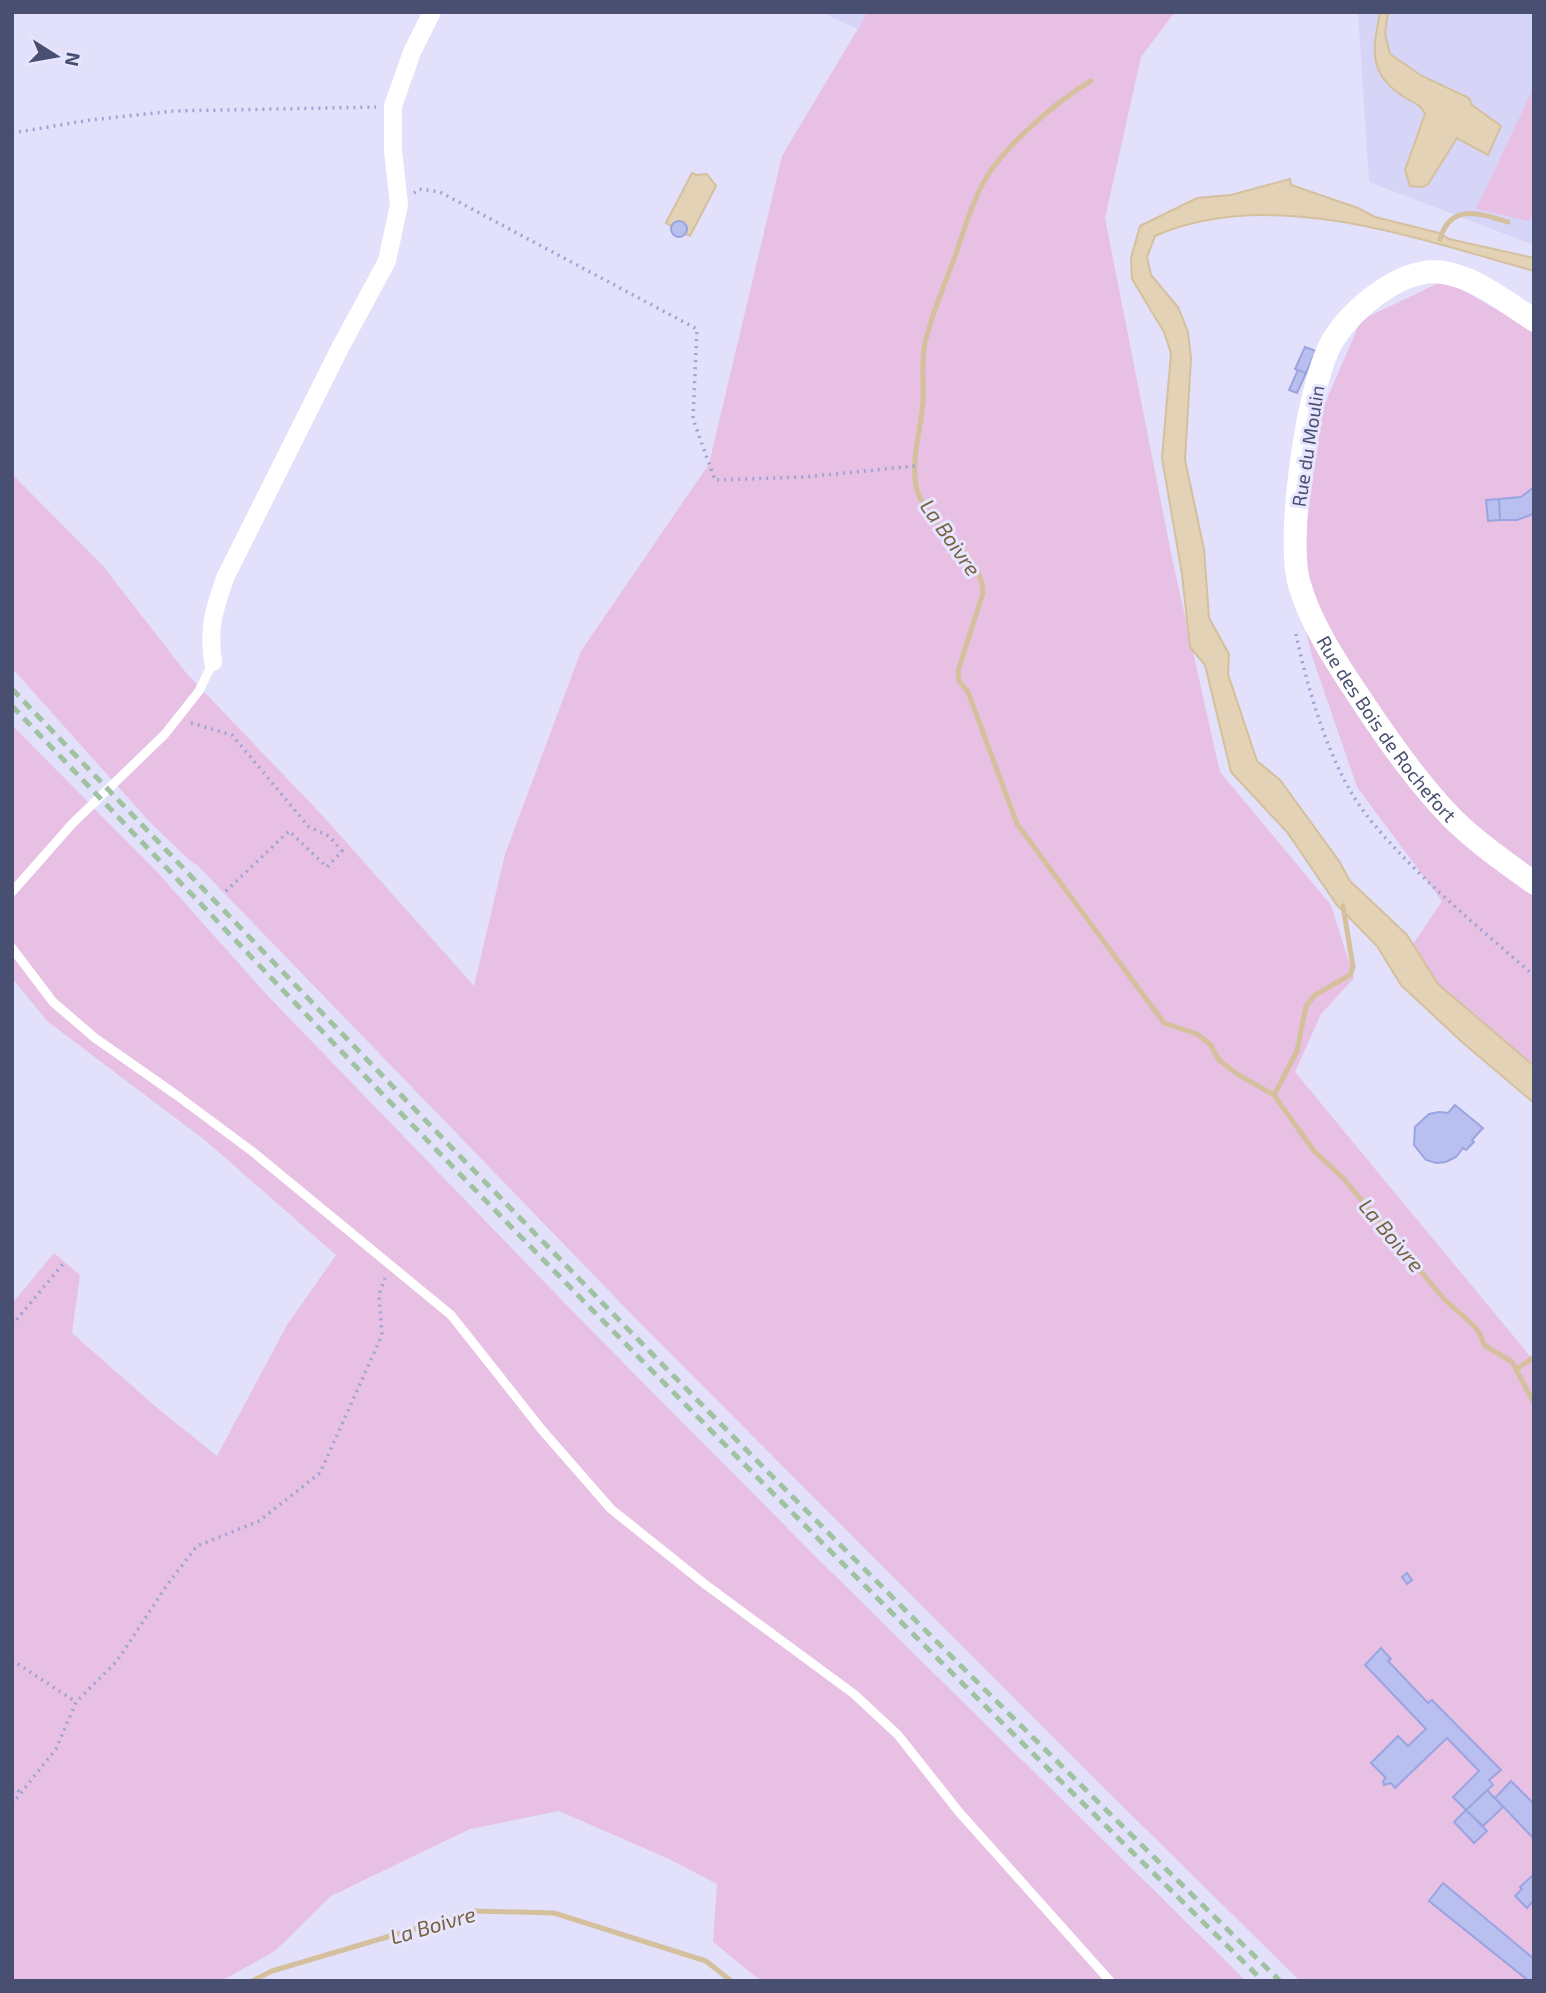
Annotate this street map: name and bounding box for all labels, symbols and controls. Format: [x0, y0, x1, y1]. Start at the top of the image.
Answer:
north arrow [21, 21, 91, 91]
text: N [61, 50, 86, 68]
street label: Rue du Moulin [1287, 384, 1328, 508]
water label: La Boivre [916, 494, 987, 580]
street label: Rue des Bois de Rochefort [1312, 631, 1462, 827]
water label: La Boivre [1354, 1193, 1430, 1277]
water label: La Boivre [387, 1900, 478, 1949]

